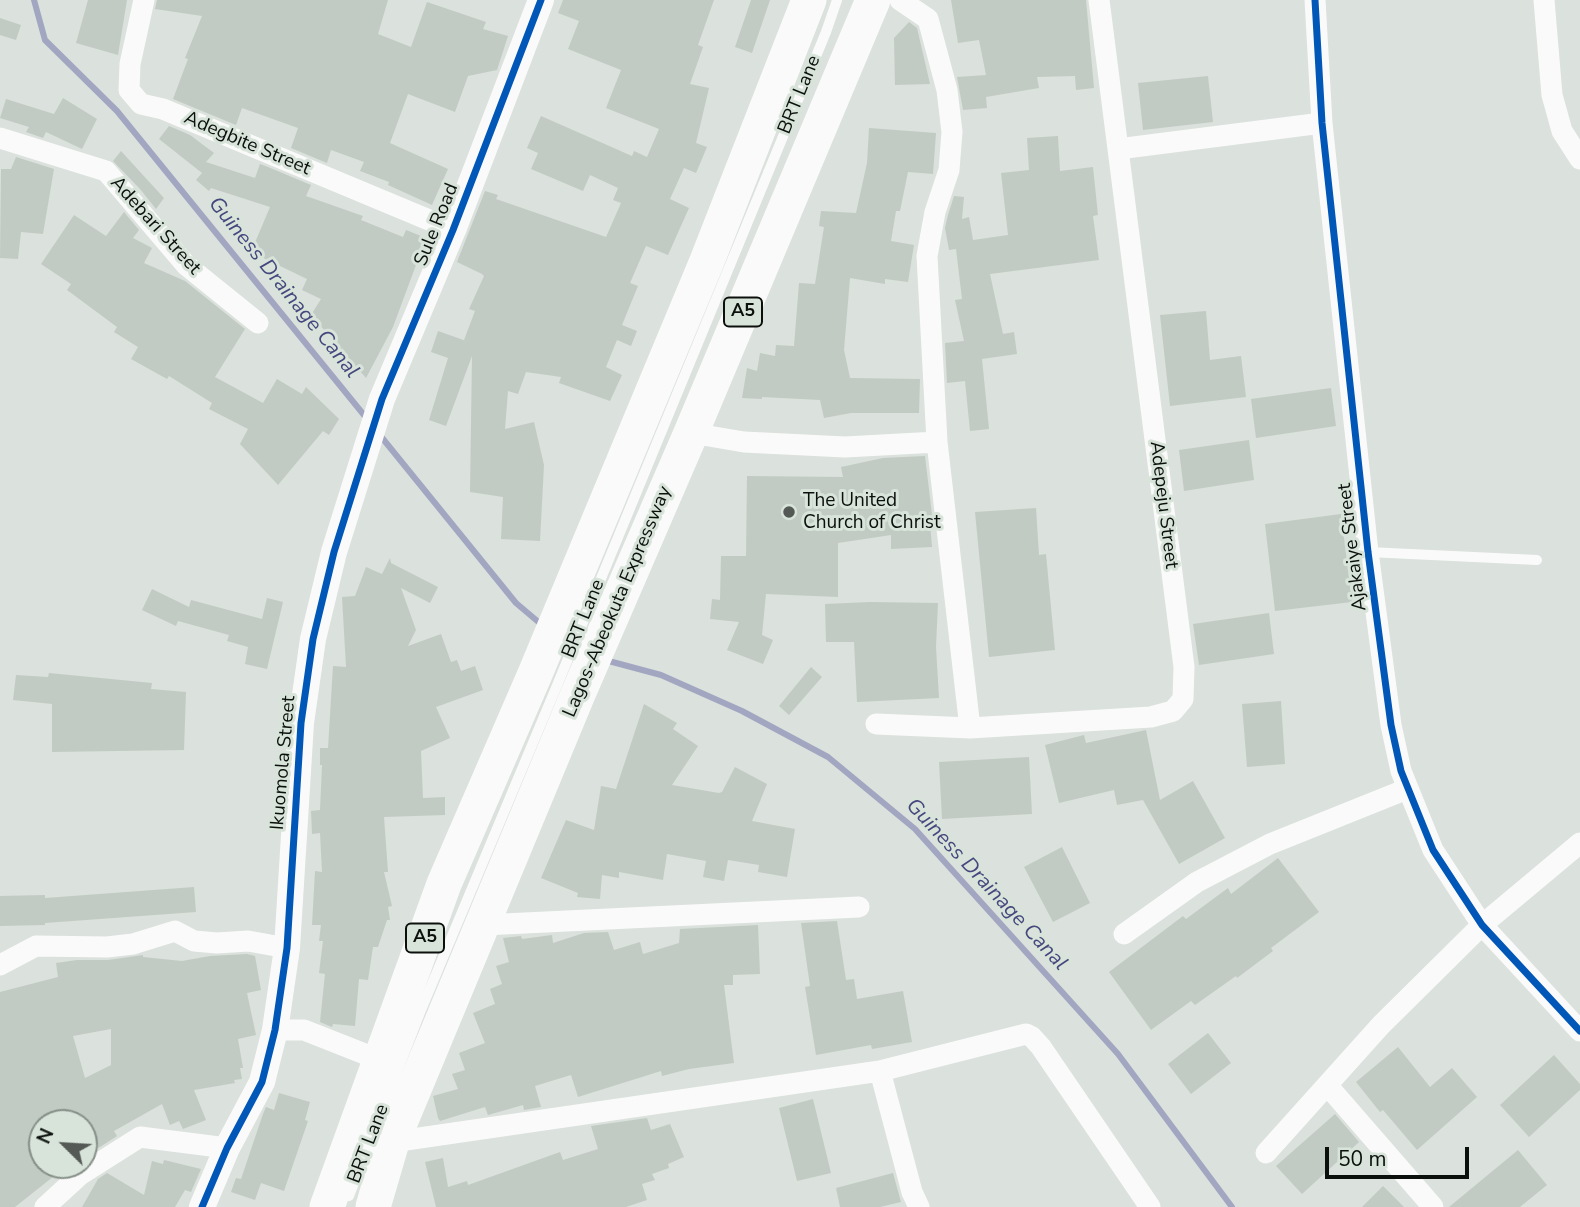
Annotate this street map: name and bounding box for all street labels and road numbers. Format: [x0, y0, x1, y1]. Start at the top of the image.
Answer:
street label: BRT Lane [774, 52, 826, 138]
street label: Adegbite Street [180, 107, 314, 181]
street label: Adebari Street [105, 172, 205, 280]
street label: Sule Road [410, 180, 464, 270]
road number: A5 [724, 298, 762, 326]
street label: Adepeju Street [1144, 440, 1182, 570]
street label: Ajakaiye Street [1334, 482, 1372, 612]
street label: Lagos-Abeokuta Expressway [559, 483, 677, 721]
street label: BRT Lane [558, 576, 610, 662]
street label: Ikuomola Street [267, 695, 301, 831]
road number: A5 [406, 923, 444, 953]
street label: BRT Lane [344, 1101, 394, 1187]

